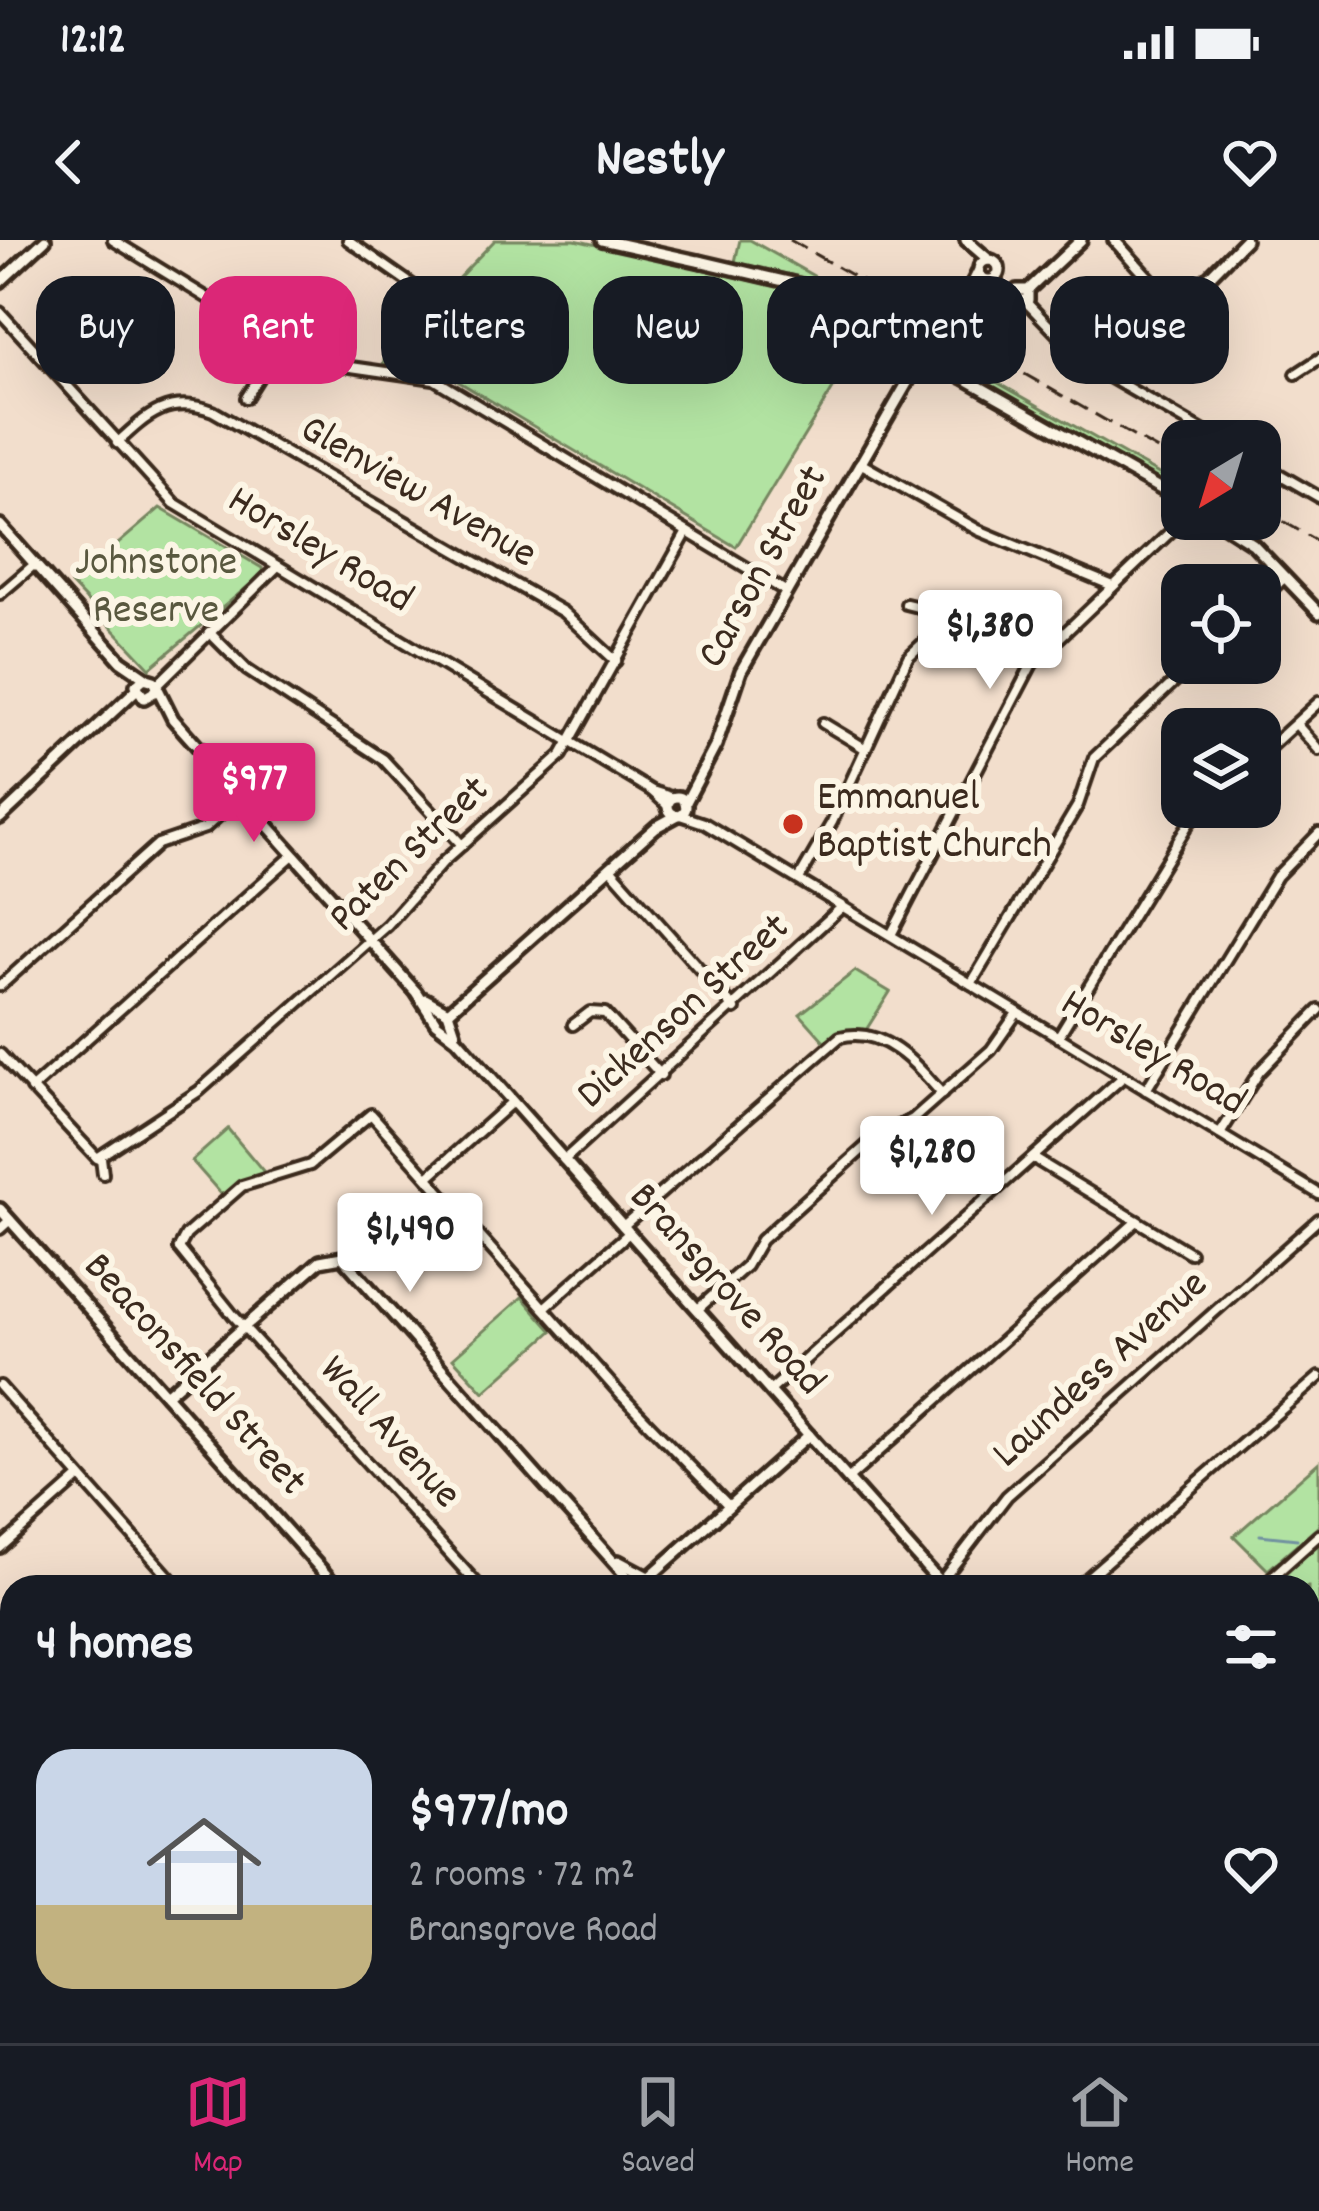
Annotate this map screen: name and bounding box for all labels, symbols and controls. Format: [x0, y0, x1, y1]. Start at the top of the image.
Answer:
text: 12:12 [60, 10, 127, 74]
text: Nestly [596, 124, 723, 201]
icon: back [36, 129, 102, 195]
icon: heart [1217, 129, 1283, 195]
chip: Buy [36, 276, 175, 384]
chip: Rent [199, 276, 357, 384]
chip: Filters [381, 276, 569, 384]
chip: New [593, 276, 743, 384]
chip: Apartment [767, 276, 1026, 384]
chip: House [1050, 276, 1229, 384]
street label: Glenview Avenue [288, 402, 546, 586]
north arrow [1161, 420, 1281, 540]
map controls [1161, 420, 1281, 828]
street label: Carson Street [685, 456, 845, 680]
street label: Horsley Road [215, 473, 423, 631]
park label: Johnstone Reserve [75, 535, 237, 643]
button: locate [1161, 564, 1281, 684]
pin: $1,380 [892, 590, 1088, 692]
text: $1,380 [945, 601, 1035, 656]
button: layers [1161, 708, 1281, 828]
pin: $977 [183, 743, 325, 845]
text: $977 [220, 754, 288, 809]
street label: Paten Street [317, 764, 505, 948]
place label: Emmanuel Baptist Church [817, 770, 1052, 878]
marker: Emmanuel Baptist Church [780, 811, 806, 837]
street label: Dickenson Street [565, 901, 805, 1125]
street label: Horsley Road [1048, 976, 1256, 1134]
pin: $1,280 [834, 1116, 1030, 1218]
text: $1,280 [887, 1127, 977, 1182]
street label: Bransgrove Road [613, 1171, 837, 1411]
pin: $1,490 [312, 1193, 508, 1295]
text: $1,490 [364, 1204, 456, 1259]
street label: Beaconsfield Street [67, 1241, 319, 1511]
street label: Laundess Avenue [981, 1258, 1223, 1484]
street label: Wall Avenue [303, 1344, 473, 1524]
text: 4 homes [36, 1611, 194, 1683]
icon: filters [1218, 1614, 1284, 1680]
text: $977/mo [408, 1778, 569, 1850]
icon: home [132, 1797, 276, 1941]
icon: heart [1218, 1836, 1284, 1902]
text: 2 rooms · 72 m² [408, 1850, 635, 1905]
text: Bransgrove Road [408, 1905, 658, 1960]
tab: Map [185, 2069, 251, 2188]
tab: Saved [621, 2069, 695, 2188]
tab: Home [1065, 2069, 1134, 2188]

